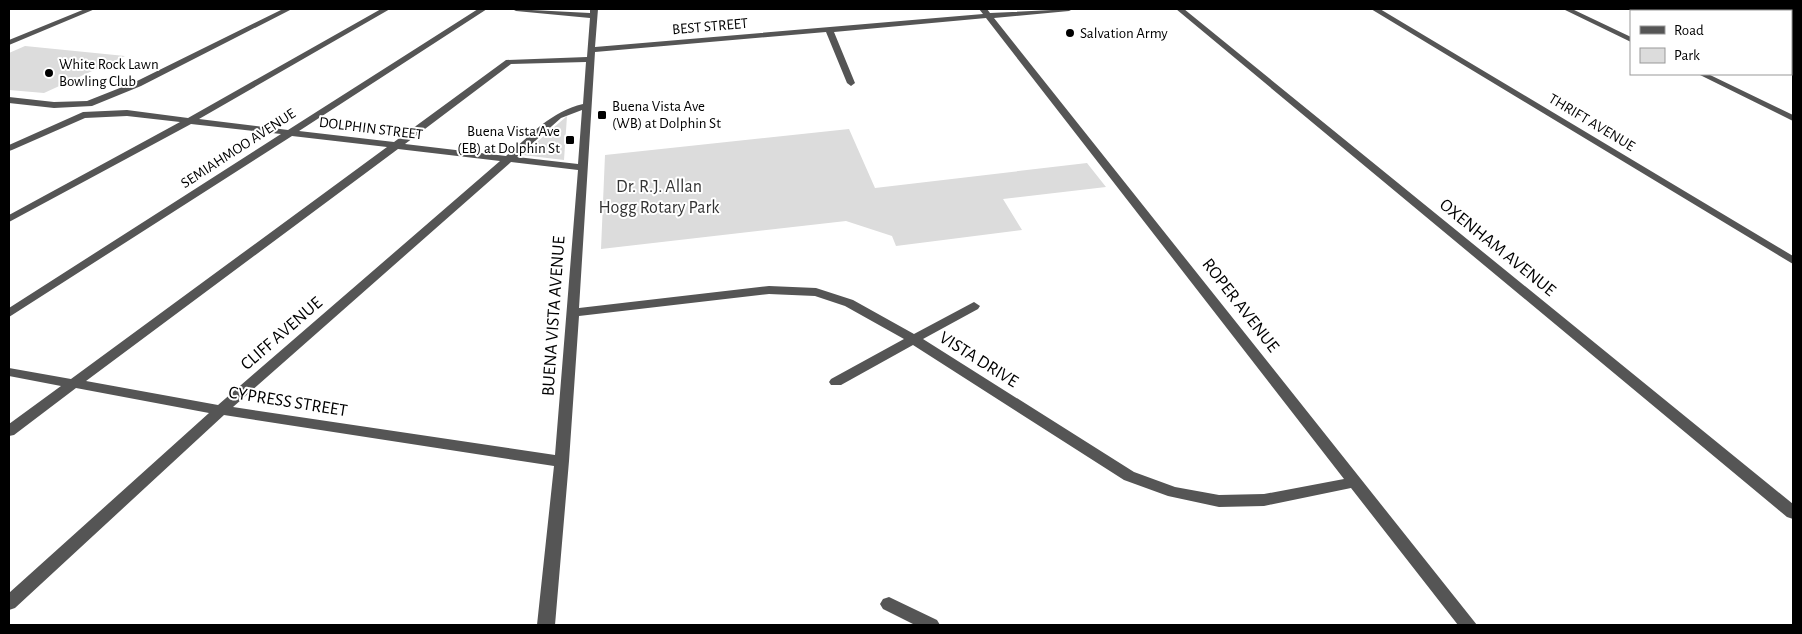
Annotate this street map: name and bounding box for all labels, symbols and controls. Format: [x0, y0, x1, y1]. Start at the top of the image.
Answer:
legend [1630, 10, 1792, 75]
street label: BEST STREET [671, 16, 749, 37]
text: Road [1674, 23, 1704, 38]
place label: Salvation Army [1080, 26, 1168, 41]
marker: Salvation Army [1064, 27, 1076, 39]
text: Park [1674, 48, 1700, 63]
place label: White Rock Lawn Bowling Club [59, 57, 159, 89]
marker: White Rock Lawn Bowling Club [43, 67, 55, 79]
street label: THRIFT AVENUE [1546, 91, 1637, 154]
place label: Buena Vista Ave (WB) at Dolphin St [612, 99, 721, 131]
street label: SEMIAHMOO AVENUE [178, 106, 298, 191]
marker: Buena Vista Ave (WB) at Dolphin St [596, 109, 608, 121]
street label: DOLPHIN STREET [318, 115, 424, 142]
place label: Buena Vista Ave (EB) at Dolphin St [457, 124, 560, 156]
marker: Buena Vista Ave (EB) at Dolphin St [564, 134, 576, 146]
park label: Dr. R.J. Allan Hogg Rotary Park [598, 178, 720, 217]
street label: OXENHAM AVENUE [1436, 196, 1559, 300]
street label: BUENA VISTA AVENUE [539, 235, 569, 397]
street label: ROPER AVENUE [1198, 255, 1282, 356]
street label: CLIFF AVENUE [238, 294, 326, 374]
street label: VISTA DRIVE [936, 329, 1021, 391]
street label: CYPRESS STREET [227, 384, 349, 420]

